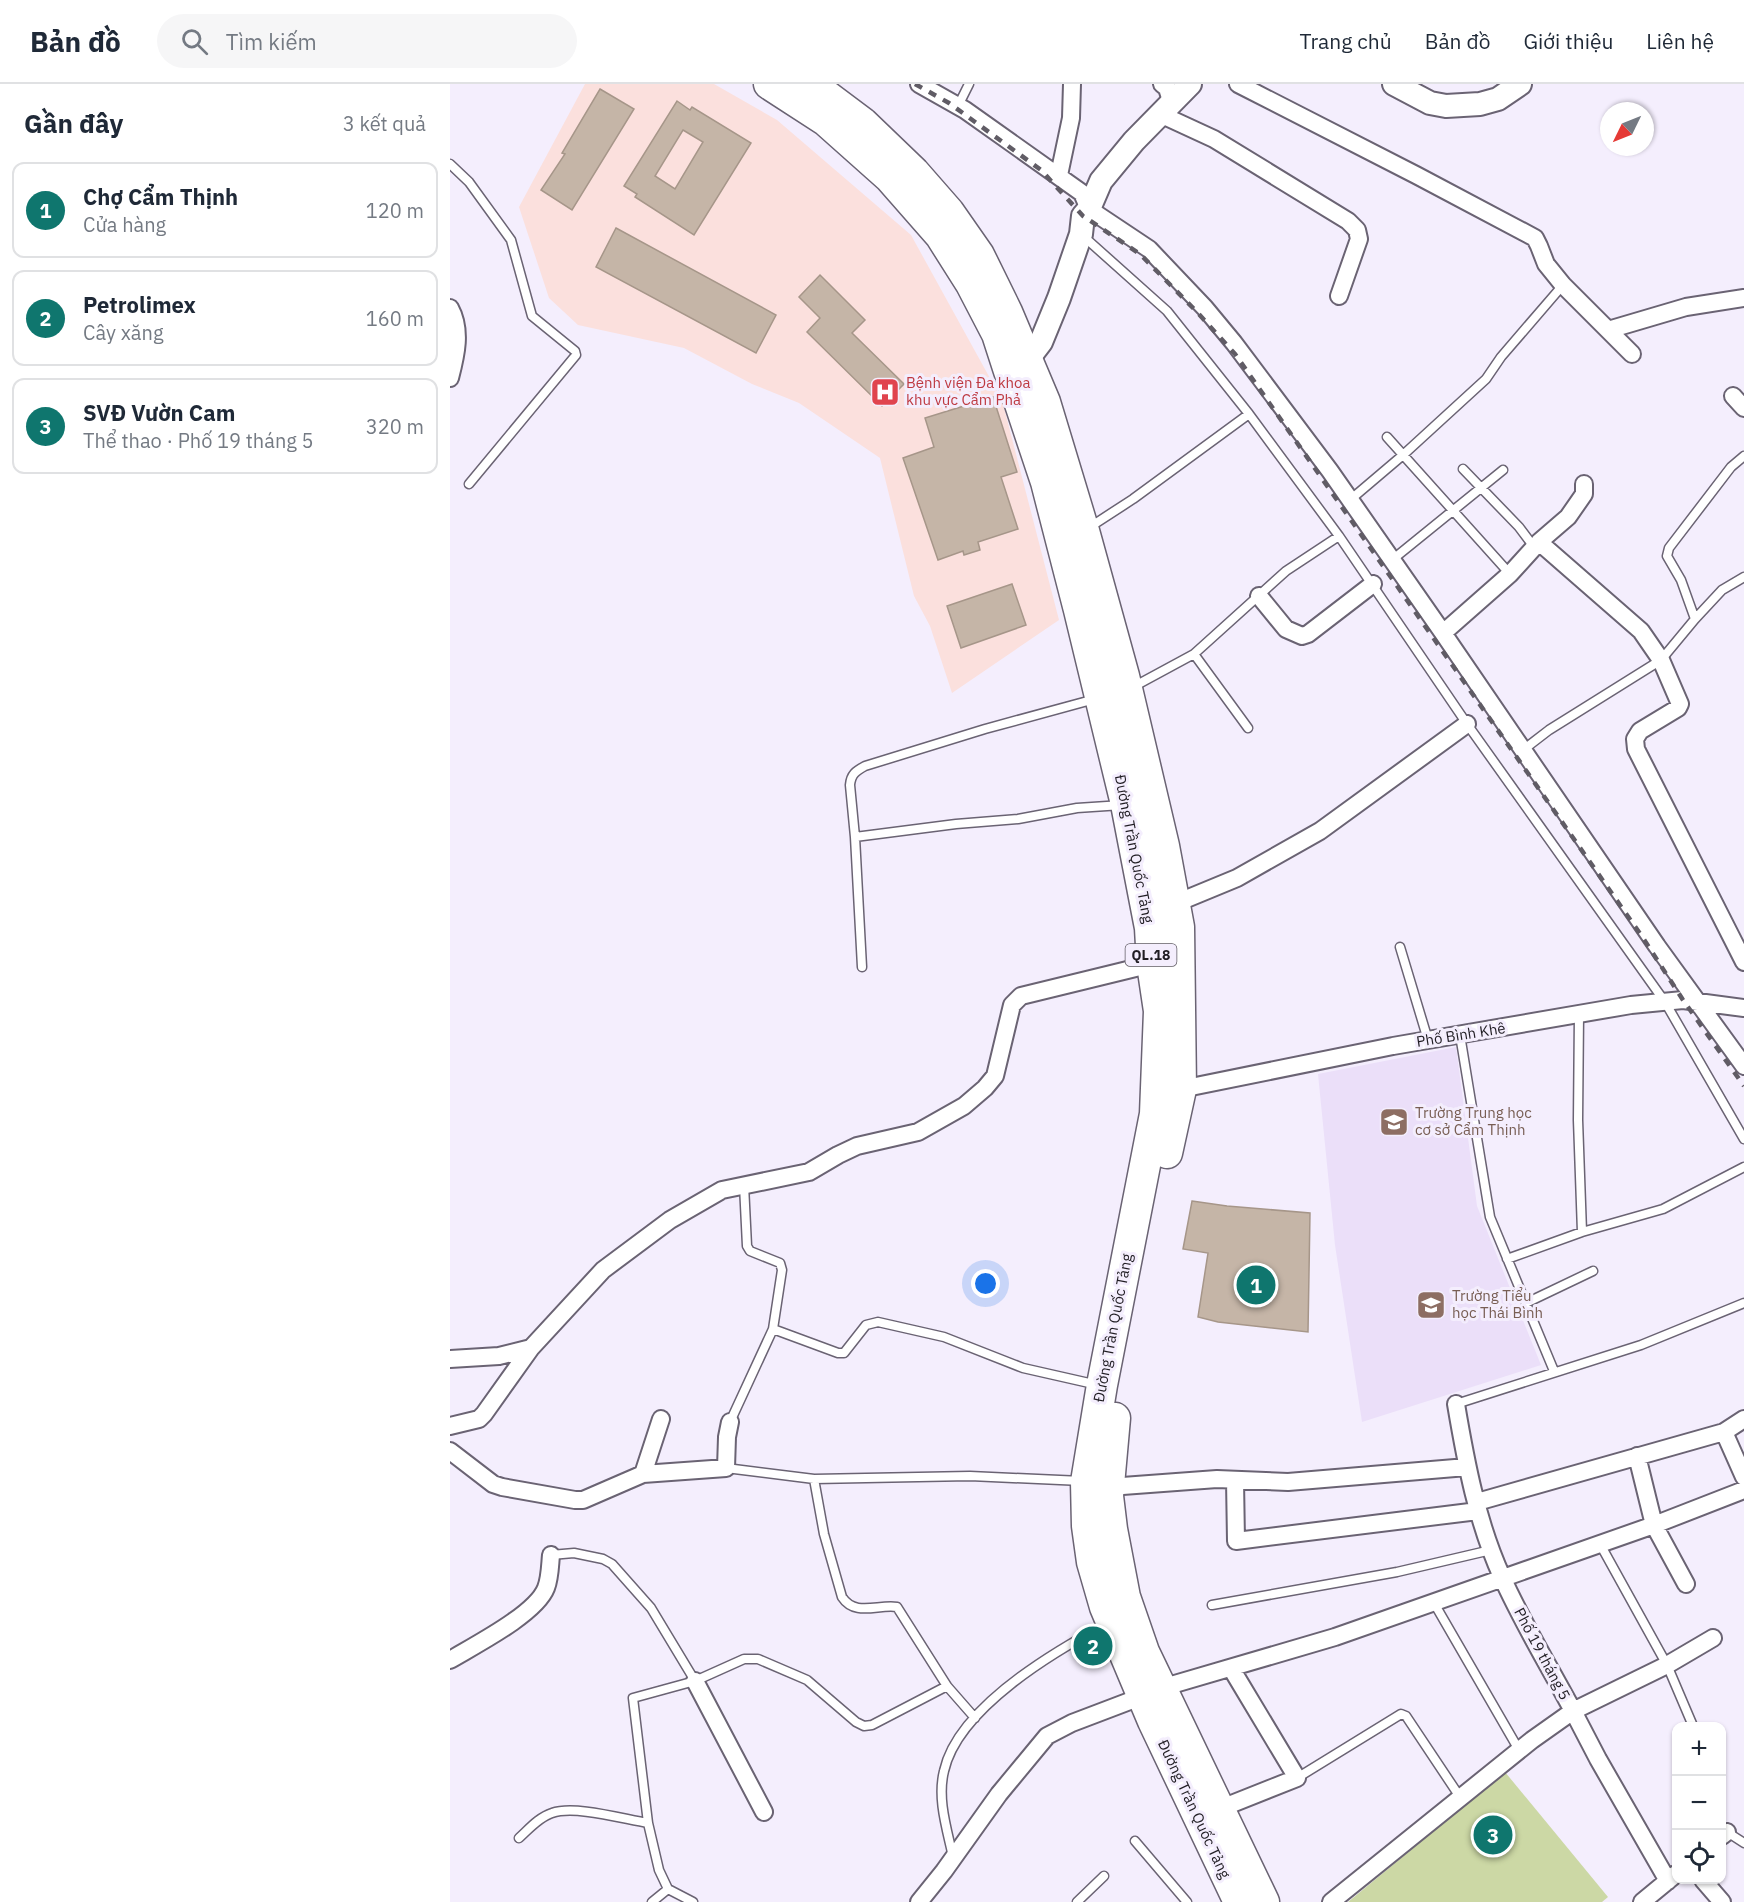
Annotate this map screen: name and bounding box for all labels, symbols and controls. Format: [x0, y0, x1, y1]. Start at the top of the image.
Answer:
search box [157, 14, 577, 68]
text: Bản đồ [30, 23, 121, 60]
icon: search [178, 25, 211, 58]
text: Tìm kiếm [226, 27, 317, 56]
text: Trang chủ [1299, 27, 1392, 55]
text: Bản đồ [1425, 27, 1491, 55]
text: Giới thiệu [1524, 27, 1613, 55]
text: Liên hệ [1646, 27, 1714, 55]
north arrow [1600, 102, 1654, 156]
text: Gần đây [24, 106, 123, 140]
text: 3 kết quả [343, 110, 426, 137]
text: Chợ Cẩm Thịnh [83, 182, 238, 211]
text: 1 [40, 197, 52, 224]
text: 120 m [366, 197, 424, 224]
text: Cửa hàng [83, 211, 166, 238]
text: Petrolimex [83, 290, 196, 319]
text: 2 [40, 305, 52, 332]
text: 160 m [366, 305, 424, 332]
text: Cây xăng [83, 319, 163, 346]
place label: Bệnh viện Đa khoa khu vực Cẩm Phả [906, 373, 1031, 409]
hospital icon: Bệnh viện Đa khoa khu vực Cẩm Phả [869, 376, 901, 408]
text: SVĐ Vườn Cam [83, 398, 235, 427]
text: 3 [40, 413, 52, 440]
text: 320 m [366, 413, 424, 440]
text: Thể thao · Phố 19 tháng 5 [83, 427, 314, 454]
street label: Đường Trần Quốc Tảng [1111, 773, 1158, 925]
road number: QL.18 [1126, 944, 1176, 966]
street label: Phố Bình Khê [1415, 1018, 1507, 1051]
place label: Trường Trung học cơ sở Cẩm Thịnh [1415, 1103, 1532, 1139]
school or university icon: Trường Trung học cơ sở Cẩm Thịnh [1378, 1106, 1410, 1138]
street label: Đường Trần Quốc Tảng [1089, 1252, 1136, 1404]
pin: 1 [1236, 1262, 1276, 1308]
your location [971, 1269, 1000, 1298]
place label: Trường Tiểu học Thái Bình [1452, 1286, 1543, 1322]
school or university icon: Trường Tiểu học Thái Bình [1415, 1289, 1447, 1321]
street label: Phố 19 tháng 5 [1510, 1604, 1575, 1703]
pin: 2 [1074, 1624, 1112, 1668]
map controls [1672, 1722, 1726, 1884]
button: + [1672, 1722, 1726, 1776]
street label: Đường Trần Quốc Tảng [1154, 1736, 1235, 1881]
button: − [1672, 1776, 1726, 1830]
pin: 3 [1474, 1812, 1512, 1858]
button: locate [1672, 1830, 1726, 1884]

